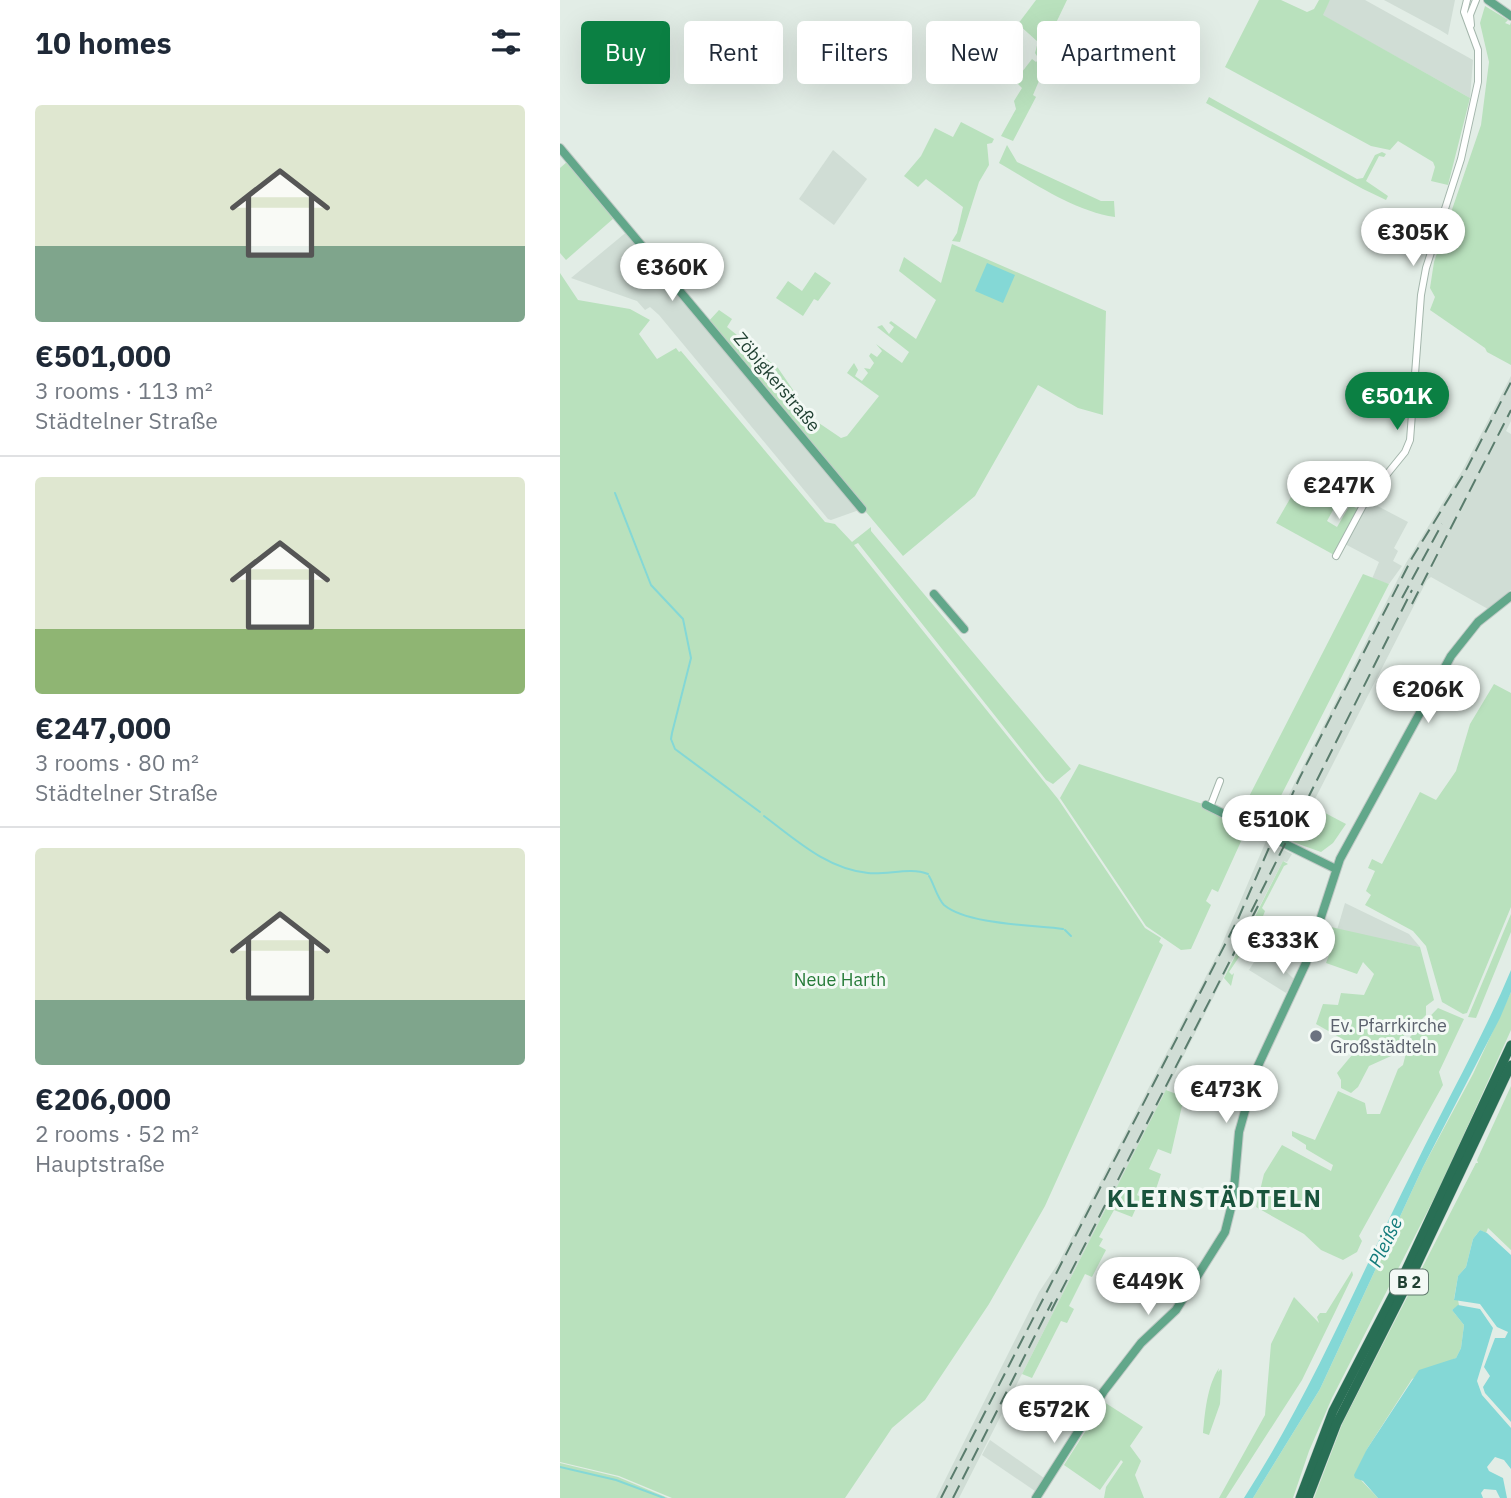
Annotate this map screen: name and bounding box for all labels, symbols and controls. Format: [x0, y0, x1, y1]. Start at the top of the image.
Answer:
chip: Buy [581, 21, 670, 84]
chip: Rent [684, 21, 783, 84]
chip: Filters [797, 21, 912, 84]
chip: New [926, 21, 1023, 84]
chip: Apartment [1037, 21, 1200, 84]
text: 10 homes [35, 23, 172, 62]
icon: filters [487, 23, 525, 61]
icon: home [217, 150, 343, 276]
pin: €305K [1364, 208, 1462, 268]
text: €305K [1377, 216, 1449, 246]
pin: €360K [623, 244, 721, 303]
text: €360K [636, 251, 708, 281]
street label: Zöbigkerstraße [729, 327, 826, 436]
text: €501,000 [35, 336, 171, 375]
pin: €501K [1348, 372, 1446, 432]
text: 3 rooms · 113 m² [35, 375, 213, 405]
text: €501K [1361, 380, 1433, 410]
text: Städtelner Straße [35, 405, 218, 435]
pin: €247K [1290, 462, 1388, 521]
text: €247K [1303, 469, 1375, 499]
icon: home [217, 522, 343, 648]
pin: €206K [1379, 666, 1477, 725]
text: €206K [1392, 673, 1464, 703]
text: €247,000 [35, 708, 171, 747]
text: 3 rooms · 80 m² [35, 747, 199, 777]
text: Städtelner Straße [35, 777, 218, 807]
pin: €510K [1225, 796, 1323, 855]
text: €510K [1238, 803, 1310, 833]
icon: home [217, 893, 343, 1019]
pin: €333K [1234, 916, 1332, 976]
text: €333K [1247, 924, 1319, 954]
park label: Neue Harth [794, 968, 886, 991]
place label: Ev. Pfarrkirche Großstädteln [1330, 1014, 1447, 1058]
marker: Ev. Pfarrkirche Großstädteln [1308, 1028, 1324, 1044]
pin: €473K [1177, 1066, 1275, 1125]
text: €473K [1190, 1073, 1262, 1103]
text: €206,000 [35, 1079, 171, 1118]
text: 2 rooms · 52 m² [35, 1118, 199, 1148]
text: Hauptstraße [35, 1148, 165, 1178]
district label: KLEINSTÄDTELN [1107, 1182, 1323, 1214]
water label: Pleiße [1363, 1213, 1407, 1271]
pin: €449K [1099, 1258, 1197, 1317]
text: €449K [1112, 1265, 1184, 1295]
road number: B 2 [1390, 1270, 1428, 1294]
pin: €572K [1005, 1386, 1103, 1445]
text: €572K [1018, 1393, 1090, 1423]

